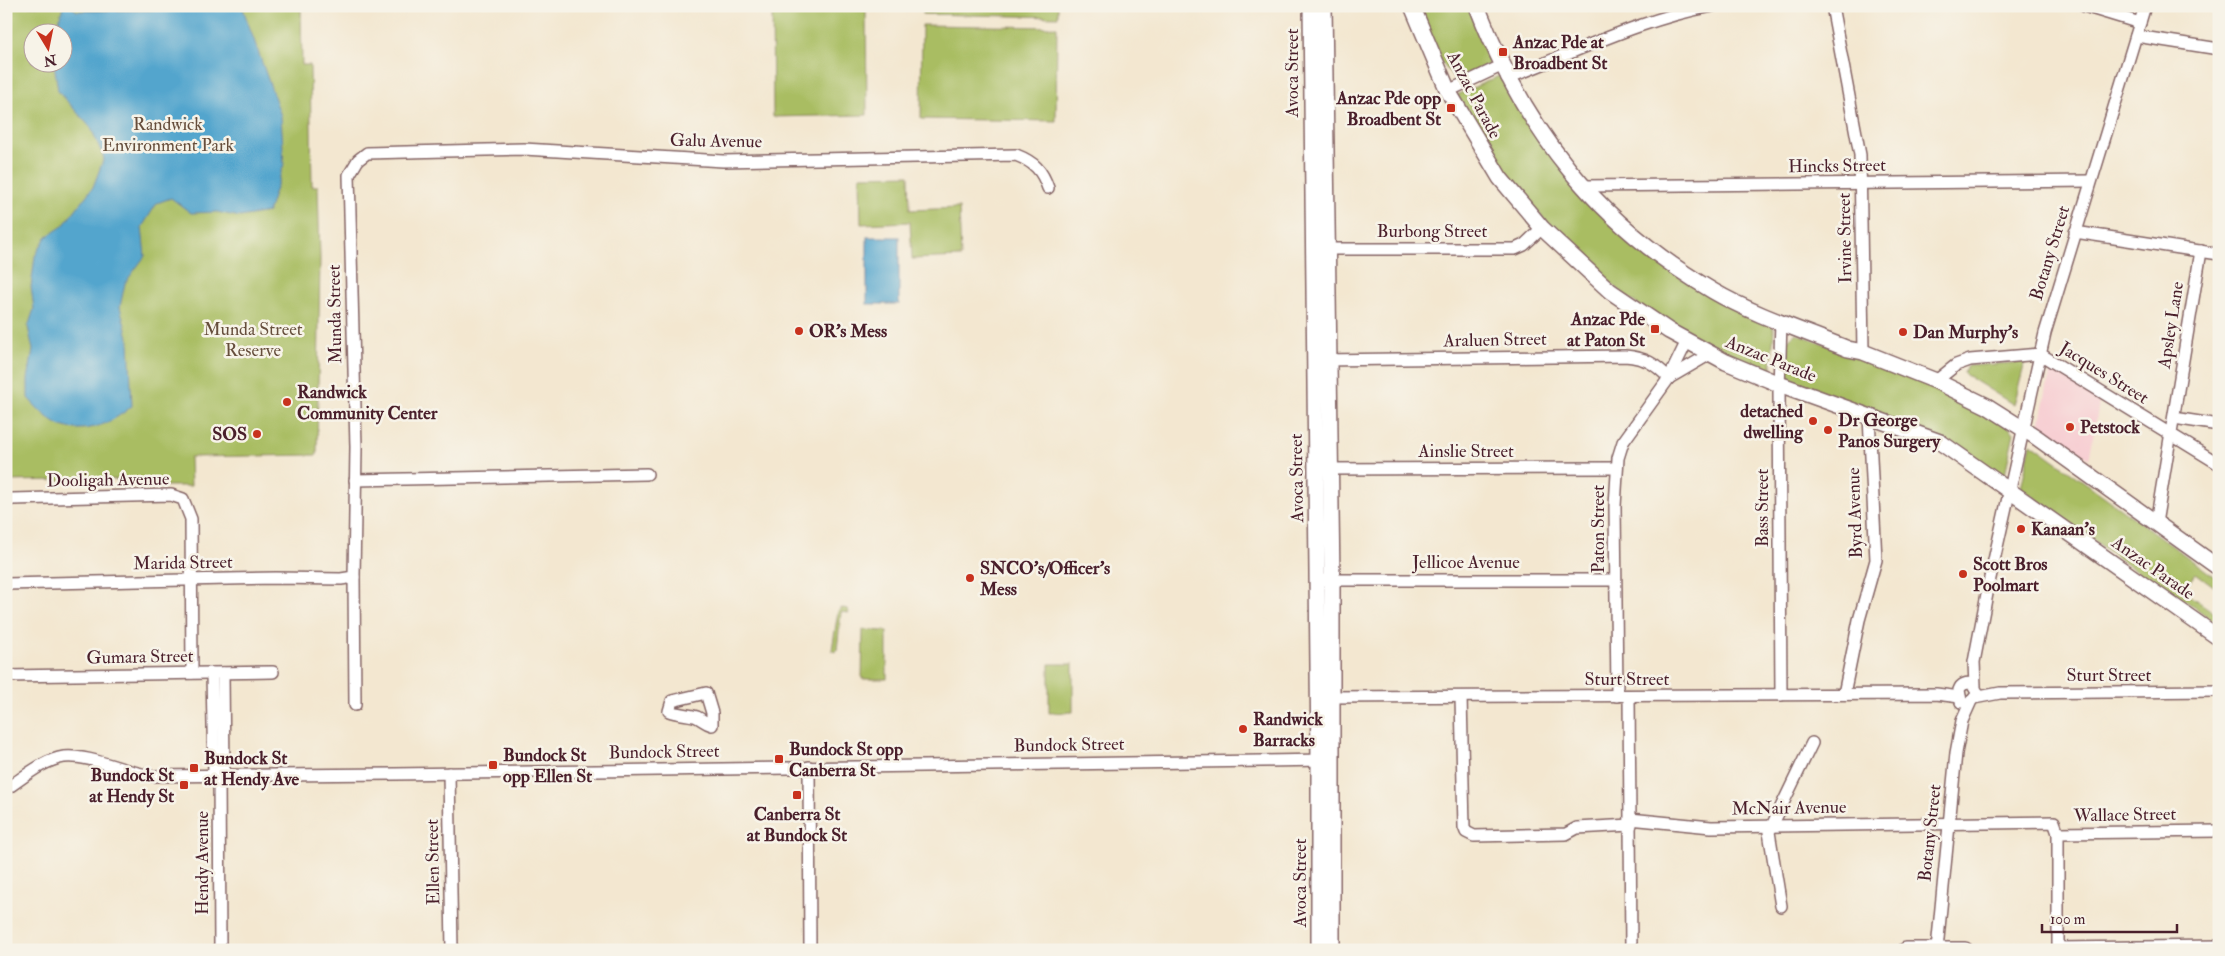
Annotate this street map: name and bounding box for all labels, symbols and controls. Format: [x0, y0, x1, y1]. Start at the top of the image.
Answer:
north arrow [22, 22, 72, 72]
street label: Avoca Street [1281, 28, 1304, 119]
place label: Anzac Pde at Broadbent St [1512, 31, 1607, 75]
street label: Anzac Parade [1441, 46, 1507, 143]
marker: Anzac Pde at Broadbent St [1497, 46, 1509, 58]
text: N [42, 51, 59, 70]
place label: Anzac Pde opp Broadbent St [1335, 87, 1441, 131]
marker: Anzac Pde opp Broadbent St [1445, 102, 1457, 114]
park label: Randwick Environment Park [102, 113, 234, 157]
street label: Galu Avenue [670, 129, 763, 153]
street label: Hincks Street [1788, 154, 1886, 178]
street label: Irvine Street [1833, 192, 1857, 284]
street label: Botany Street [2025, 203, 2075, 303]
street label: Burbong Street [1377, 220, 1487, 243]
street label: Munda Street [323, 264, 347, 364]
street label: Apsley Lane [2153, 279, 2189, 371]
place label: Anzac Pde at Paton St [1567, 308, 1645, 352]
park label: Munda Street Reserve [203, 318, 303, 362]
place label: OR's Mess [809, 320, 887, 343]
place label: Dan Murphy's [1913, 321, 2018, 344]
marker: Anzac Pde at Paton St [1649, 323, 1661, 335]
marker: OR's Mess [793, 325, 805, 337]
marker: Dan Murphy's [1897, 326, 1909, 338]
street label: Araluen Street [1442, 328, 1547, 352]
street label: Anzac Parade [1721, 330, 1820, 388]
street label: Jacques Street [2054, 336, 2153, 410]
place label: Randwick Community Center [297, 381, 438, 425]
marker: Randwick Community Center [281, 396, 293, 408]
place label: detached dwelling [1740, 400, 1804, 444]
place label: Dr George Panos Surgery [1838, 409, 1941, 453]
marker: detached dwelling [1807, 415, 1819, 427]
place label: Petstock [2080, 416, 2140, 439]
marker: Petstock [2064, 421, 2076, 433]
place label: SOS [212, 423, 247, 446]
marker: Dr George Panos Surgery [1822, 424, 1834, 436]
marker: SOS [251, 428, 263, 440]
street label: Avoca Street [1285, 433, 1309, 524]
street label: Ainslie Street [1417, 440, 1514, 463]
street label: Dooligah Avenue [46, 467, 170, 493]
street label: Byrd Avenue [1842, 467, 1868, 559]
street label: Bass Street [1751, 468, 1774, 547]
street label: Paton Street [1587, 485, 1610, 573]
place label: Kanaan's [2031, 518, 2095, 541]
marker: Kanaan's [2015, 523, 2027, 535]
street label: Anzac Parade [2106, 531, 2199, 605]
street label: Marida Street [133, 551, 233, 575]
street label: Jellicoe Avenue [1411, 551, 1520, 574]
place label: Scott Bros Poolmart [1973, 553, 2048, 597]
place label: SNCO's/Officer's Mess [979, 557, 1110, 601]
marker: Scott Bros Poolmart [1957, 568, 1969, 580]
marker: SNCO's/Officer's Mess [964, 572, 976, 584]
street label: Gumara Street [86, 645, 194, 669]
street label: Sturt Street [2067, 664, 2152, 687]
street label: Sturt Street [1585, 668, 1670, 691]
place label: Randwick Barracks [1253, 708, 1323, 752]
marker: Randwick Barracks [1237, 723, 1249, 735]
street label: Bundock Street [1013, 733, 1125, 757]
place label: Bundock St opp Canberra St [789, 738, 903, 782]
street label: Bundock Street [608, 740, 720, 764]
place label: Bundock St opp Ellen St [503, 744, 592, 788]
place label: Bundock St at Hendy Ave [204, 747, 299, 791]
marker: Bundock St opp Canberra St [773, 753, 785, 765]
marker: Bundock St opp Ellen St [487, 759, 499, 771]
marker: Bundock St at Hendy Ave [188, 762, 200, 774]
place label: Bundock St at Hendy St [89, 764, 174, 808]
marker: Bundock St at Hendy St [178, 779, 190, 791]
street label: Botany Street [1913, 783, 1947, 883]
marker: Canberra St at Bundock St [791, 789, 803, 801]
street label: McNair Avenue [1731, 795, 1847, 821]
place label: Canberra St at Bundock St [747, 803, 847, 847]
street label: Wallace Street [2072, 803, 2177, 827]
street label: Hendy Avenue [191, 811, 214, 915]
street label: Ellen Street [421, 819, 445, 905]
street label: Avoca Street [1289, 838, 1312, 929]
scale bar [2042, 901, 2178, 933]
text: 100 m [2050, 910, 2086, 929]

